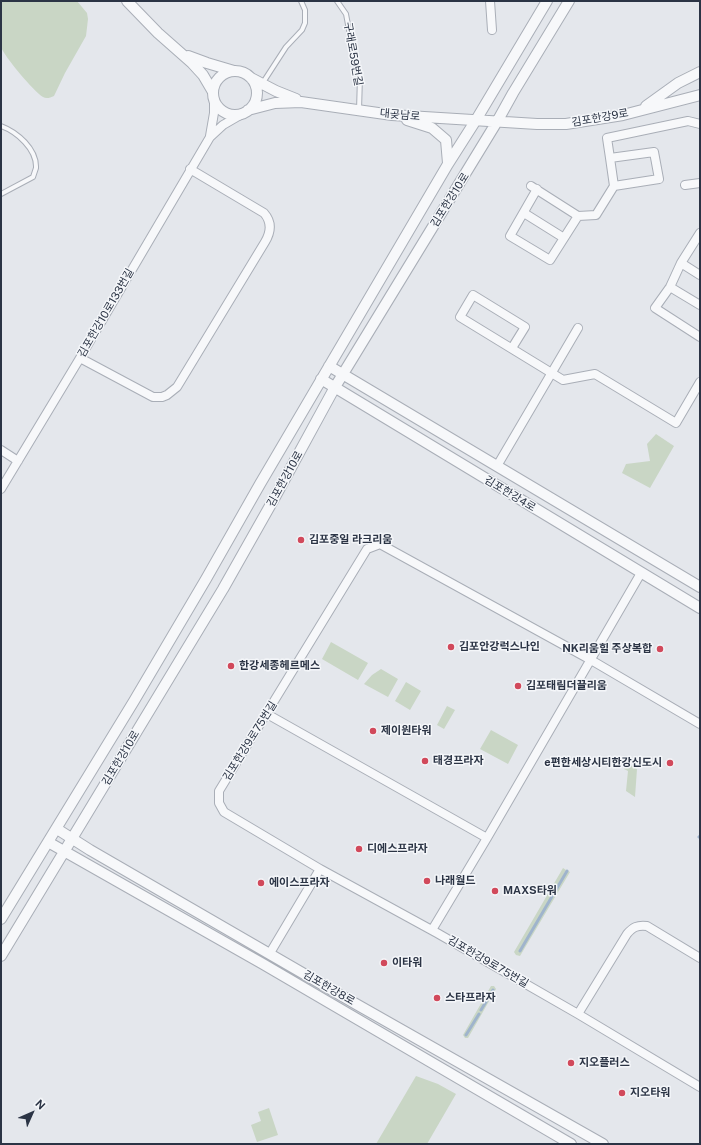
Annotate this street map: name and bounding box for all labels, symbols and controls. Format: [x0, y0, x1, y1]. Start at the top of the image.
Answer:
street label: 구래로59번길 [341, 21, 365, 87]
street label: 대곶남로 [379, 107, 421, 123]
street label: 김포한강9로 [571, 107, 629, 129]
street label: 김포한강10로 [428, 170, 472, 230]
street label: 김포한강10로133번길 [75, 266, 137, 360]
street label: 김포한강10로 [264, 449, 306, 509]
street label: 김포한강4로 [482, 474, 538, 514]
place label: 김포중일 라크리움 [309, 533, 392, 547]
marker: 김포중일 라크리움 [296, 535, 306, 545]
place label: 김포안강럭스나인 [459, 640, 540, 654]
marker: 김포안강럭스나인 [446, 642, 456, 652]
place label: NK리움힐 주상복합 [562, 642, 652, 656]
marker: NK리움힐 주상복합 [655, 644, 665, 654]
place label: 한강세종헤르메스 [239, 659, 320, 673]
marker: 한강세종헤르메스 [226, 661, 236, 671]
place label: 김포태림더끌리움 [526, 679, 607, 693]
marker: 김포태림더끌리움 [513, 681, 523, 691]
street label: 김포한강9로75번길 [220, 699, 280, 783]
place label: 제이원타워 [381, 724, 432, 738]
marker: 제이원타워 [368, 726, 378, 736]
street label: 김포한강10로 [99, 728, 143, 788]
place label: 태경프라자 [433, 754, 484, 768]
marker: 태경프라자 [420, 756, 430, 766]
place label: e편한세상시티한강신도시 [544, 756, 662, 770]
marker: e편한세상시티한강신도시 [665, 758, 675, 768]
place label: 디에스프라자 [367, 842, 428, 856]
marker: 디에스프라자 [354, 844, 364, 854]
place label: 나래월드 [435, 874, 475, 888]
place label: 에이스프라자 [269, 876, 330, 890]
marker: 나래월드 [422, 876, 432, 886]
marker: 에이스프라자 [256, 878, 266, 888]
place label: MAXS타워 [503, 884, 557, 898]
marker: MAXS타워 [490, 886, 500, 896]
street label: 김포한강9로75번길 [445, 933, 531, 991]
place label: 이타워 [392, 956, 422, 970]
marker: 이타워 [379, 958, 389, 968]
street label: 김포한강8로 [301, 968, 357, 1008]
place label: 스타프라자 [445, 991, 496, 1005]
marker: 스타프라자 [432, 993, 442, 1003]
place label: 지오플러스 [579, 1056, 630, 1070]
marker: 지오플러스 [566, 1058, 576, 1068]
place label: 지오타워 [630, 1086, 670, 1100]
marker: 지오타워 [617, 1088, 627, 1098]
north arrow [12, 1093, 52, 1133]
text: N [33, 1097, 48, 1112]

